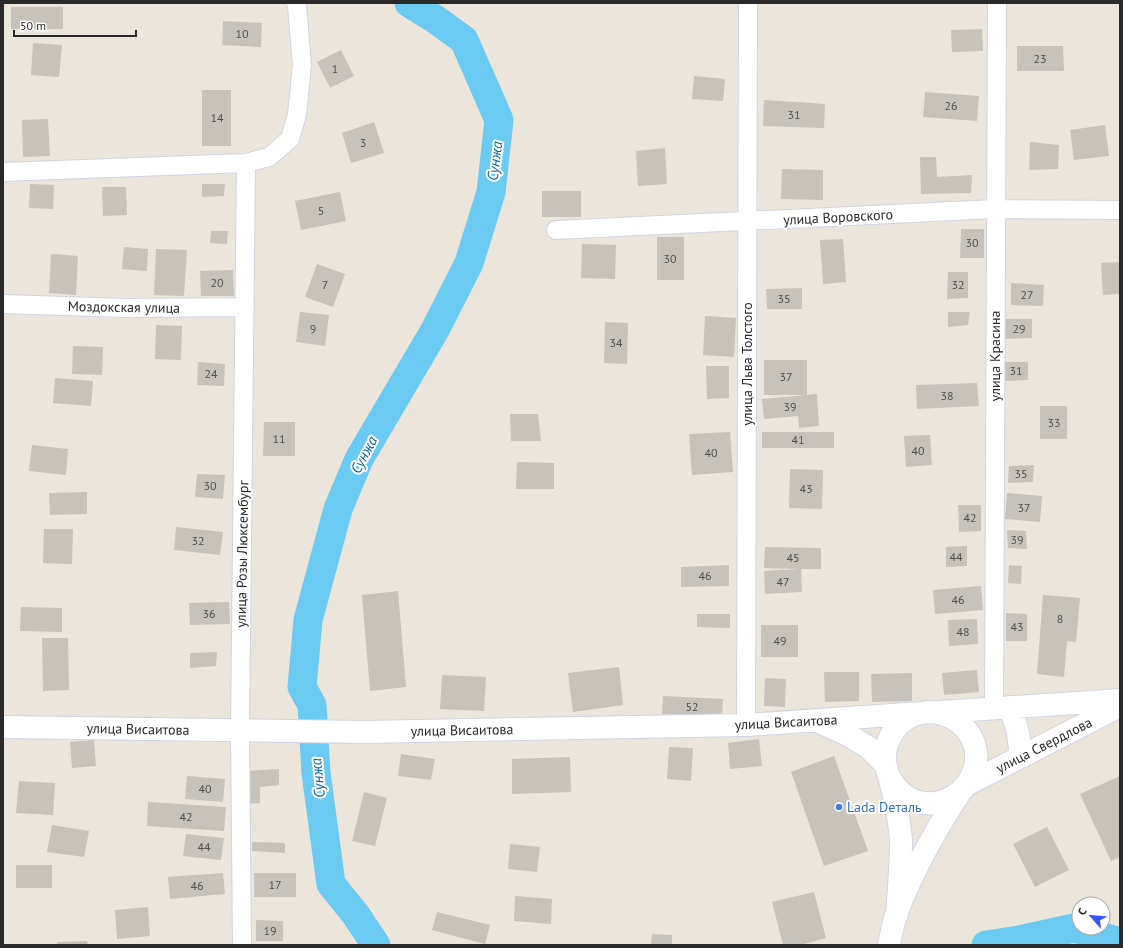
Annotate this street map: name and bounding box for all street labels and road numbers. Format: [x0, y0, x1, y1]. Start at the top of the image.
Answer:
street label: улица Воровского [783, 205, 893, 229]
street label: Моздокская улица [68, 297, 180, 317]
street label: улица Льва Толстого [738, 302, 756, 426]
street label: улица Красина [986, 311, 1004, 401]
street label: улица Розы Люксембург [232, 479, 252, 628]
street label: улица Висаитова [734, 710, 838, 734]
street label: улица Свердлова [993, 713, 1095, 777]
street label: улица Висаитова [86, 719, 190, 739]
street label: улица Висаитова [410, 720, 514, 740]

